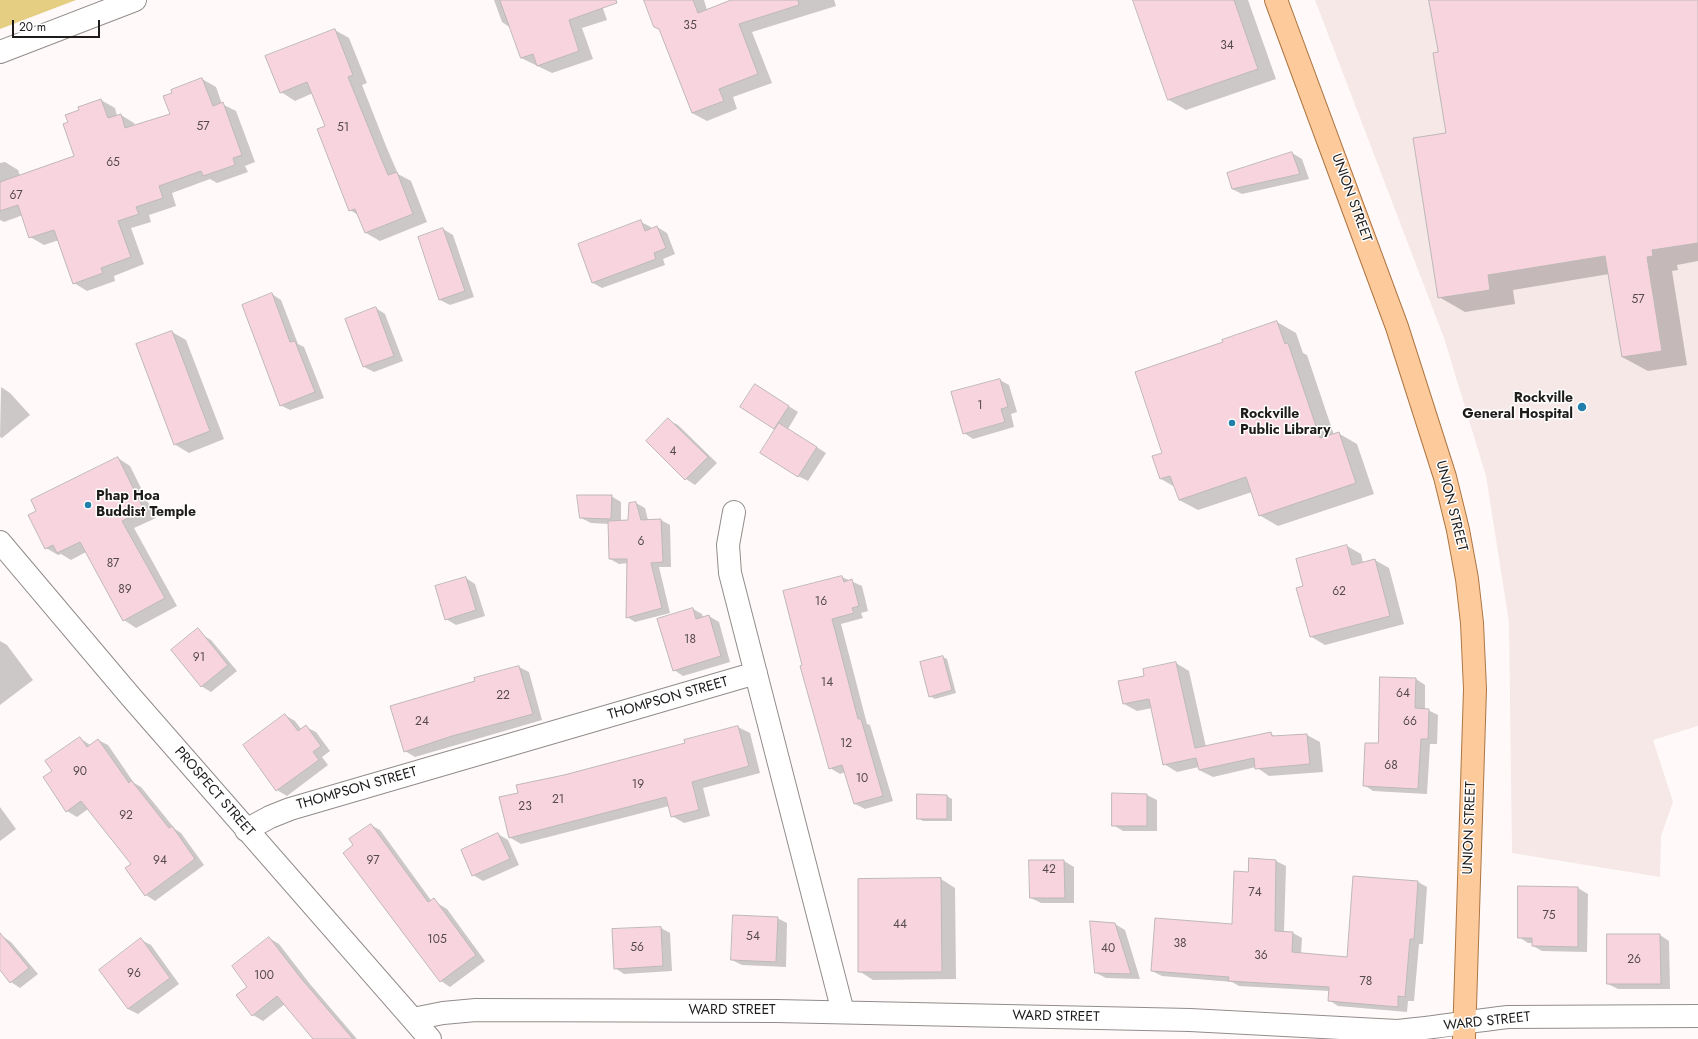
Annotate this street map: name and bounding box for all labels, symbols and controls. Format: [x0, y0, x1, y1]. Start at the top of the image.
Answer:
scale bar [14, 12, 102, 38]
text: 20 m [19, 18, 46, 36]
house number: 35 [683, 19, 697, 33]
house number: 34 [1220, 39, 1234, 53]
house number: 57 [196, 120, 210, 134]
house number: 51 [337, 121, 349, 135]
street label: UNION STREET [1327, 151, 1375, 245]
house number: 65 [106, 156, 120, 170]
house number: 67 [9, 189, 23, 203]
house number: 57 [1631, 293, 1645, 307]
place label: Rockville General Hospital [1462, 391, 1573, 424]
house number: 1 [977, 399, 983, 413]
marker: Rockville General Hospital [1576, 401, 1588, 413]
place label: Rockville Public Library [1240, 407, 1331, 440]
marker: Rockville Public Library [1227, 418, 1237, 428]
house number: 4 [670, 445, 676, 459]
street label: UNION STREET [1432, 459, 1470, 553]
place label: Phap Hoa Buddist Temple [96, 489, 196, 522]
marker: Phap Hoa Buddist Temple [83, 500, 93, 510]
house number: 6 [638, 535, 644, 549]
house number: 87 [107, 557, 119, 571]
house number: 89 [118, 583, 132, 597]
house number: 62 [1332, 585, 1346, 599]
house number: 16 [815, 595, 827, 609]
house number: 18 [684, 633, 696, 647]
house number: 91 [193, 651, 205, 665]
street label: THOMPSON STREET [606, 674, 730, 724]
house number: 14 [821, 676, 833, 690]
house number: 64 [1396, 687, 1410, 701]
house number: 22 [496, 689, 510, 703]
house number: 24 [415, 715, 429, 729]
house number: 66 [1403, 715, 1417, 729]
house number: 12 [840, 737, 852, 751]
street label: PROSPECT STREET [170, 744, 258, 840]
house number: 68 [1384, 759, 1398, 773]
street label: THOMPSON STREET [295, 764, 419, 814]
house number: 90 [73, 765, 87, 779]
house number: 10 [856, 772, 868, 786]
house number: 19 [632, 778, 644, 792]
street label: UNION STREET [1460, 781, 1480, 875]
house number: 21 [552, 793, 564, 807]
house number: 23 [518, 800, 532, 814]
house number: 92 [119, 809, 133, 823]
house number: 94 [153, 854, 167, 868]
house number: 97 [367, 854, 379, 868]
house number: 42 [1042, 863, 1056, 877]
house number: 74 [1248, 886, 1262, 900]
house number: 75 [1542, 909, 1556, 923]
house number: 44 [893, 918, 907, 932]
house number: 54 [746, 930, 760, 944]
house number: 105 [427, 933, 447, 947]
house number: 38 [1173, 937, 1187, 951]
house number: 56 [630, 941, 644, 955]
house number: 40 [1101, 942, 1115, 956]
house number: 36 [1254, 949, 1268, 963]
house number: 26 [1627, 953, 1641, 967]
house number: 96 [127, 967, 141, 981]
house number: 100 [254, 969, 274, 983]
house number: 78 [1360, 975, 1372, 989]
street label: WARD STREET [688, 1003, 776, 1019]
street label: WARD STREET [1012, 1008, 1100, 1026]
street label: WARD STREET [1443, 1009, 1531, 1035]

